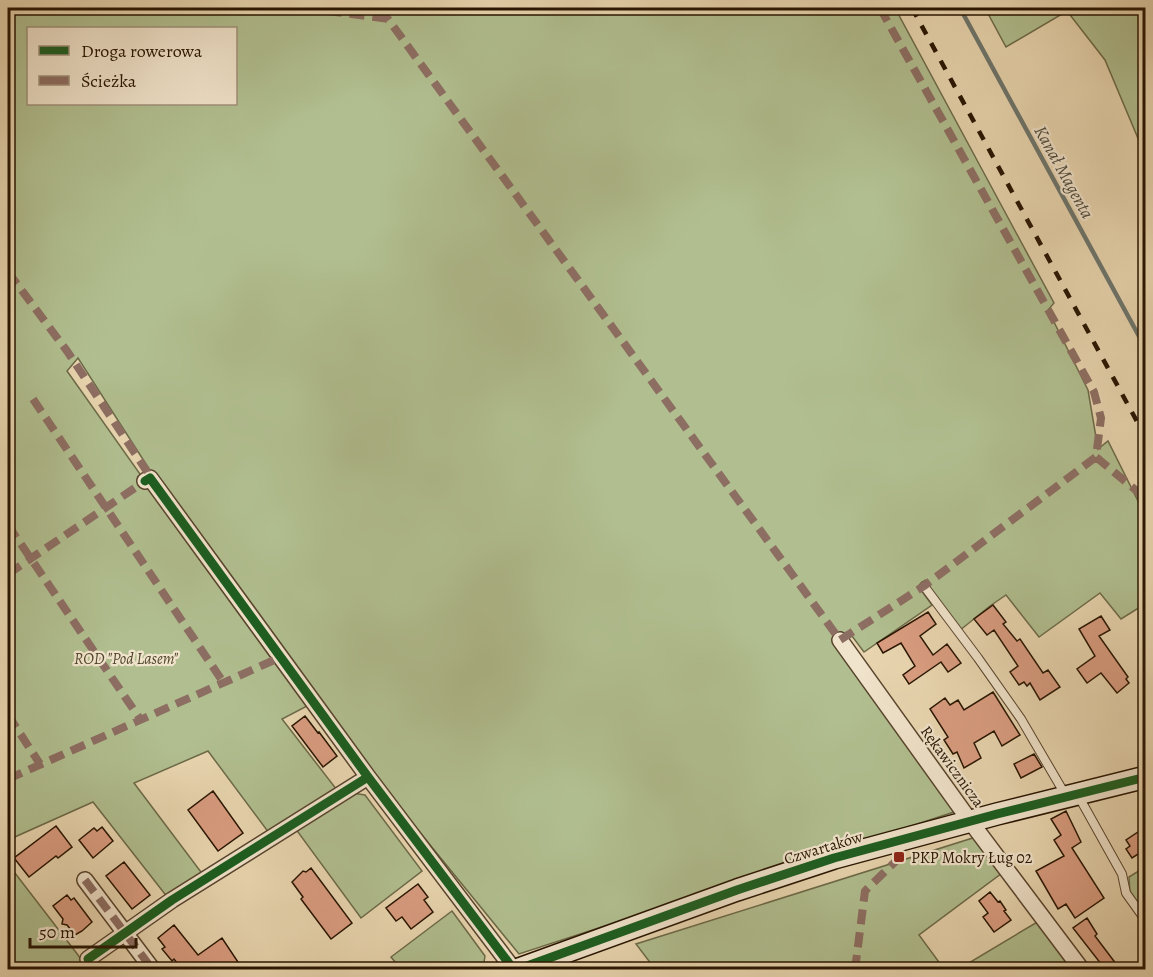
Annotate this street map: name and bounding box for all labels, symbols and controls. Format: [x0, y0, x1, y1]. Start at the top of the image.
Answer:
legend [27, 27, 237, 105]
text: Droga rowerowa [81, 39, 203, 63]
text: Ścieżka [81, 69, 137, 93]
water label: Kanał Magenta [1029, 121, 1099, 223]
park label: ROD "Pod Lasem" [74, 648, 178, 670]
street label: Rękawicznicza [915, 721, 990, 812]
street label: Czwartaków [781, 825, 866, 870]
place label: PKP Mokry Ług 02 [911, 847, 1033, 869]
marker: PKP Mokry Ług 02 [892, 850, 906, 864]
scale bar [30, 911, 136, 949]
text: 50 m [39, 920, 75, 944]

